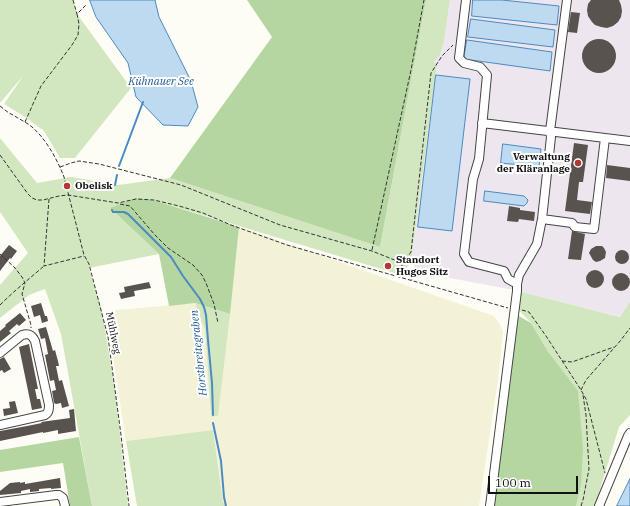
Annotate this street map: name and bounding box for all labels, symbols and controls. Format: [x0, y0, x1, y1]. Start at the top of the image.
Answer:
water label: Kühnauer See [128, 75, 194, 89]
place label: Verwaltung der Kläranlage [497, 151, 570, 174]
marker: Verwaltung der Kläranlage [573, 158, 583, 168]
place label: Obelisk [75, 180, 112, 192]
marker: Obelisk [62, 181, 72, 191]
place label: Standort Hugos Sitz [396, 254, 448, 278]
marker: Standort Hugos Sitz [383, 261, 393, 271]
water label: Horstbreitegraben [188, 310, 210, 396]
street label: Mühlweg [103, 311, 123, 355]
scale bar [490, 468, 580, 494]
text: 100 m [495, 475, 531, 490]

